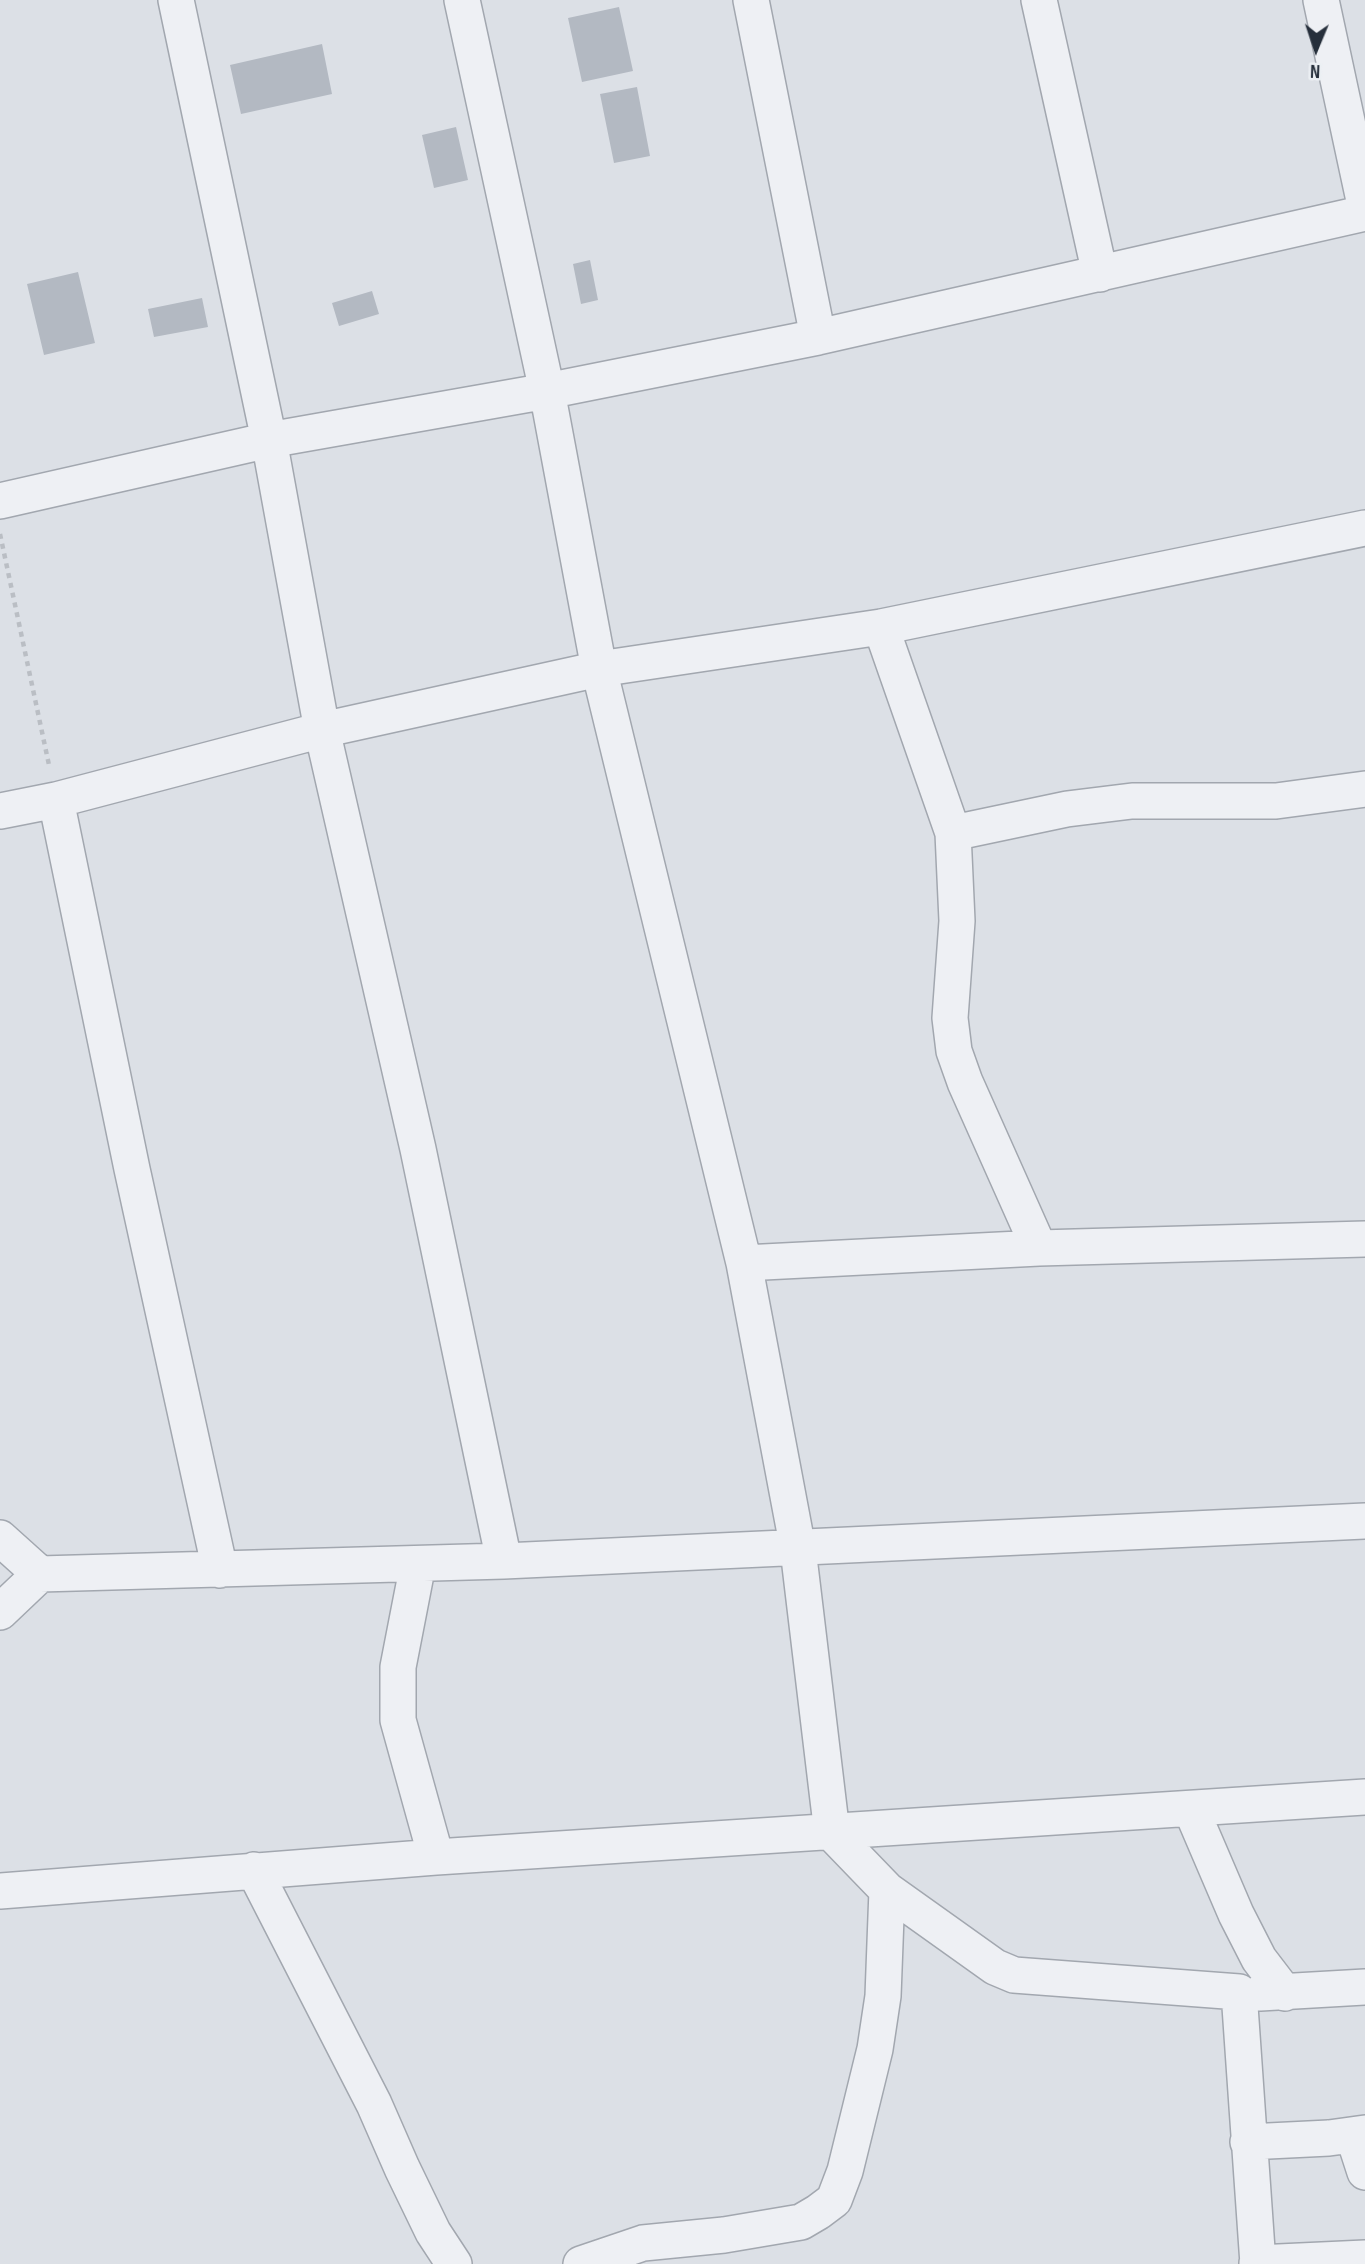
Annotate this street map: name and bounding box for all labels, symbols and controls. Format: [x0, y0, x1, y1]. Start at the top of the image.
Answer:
north arrow [1281, 14, 1351, 84]
text: N [1310, 59, 1321, 82]

